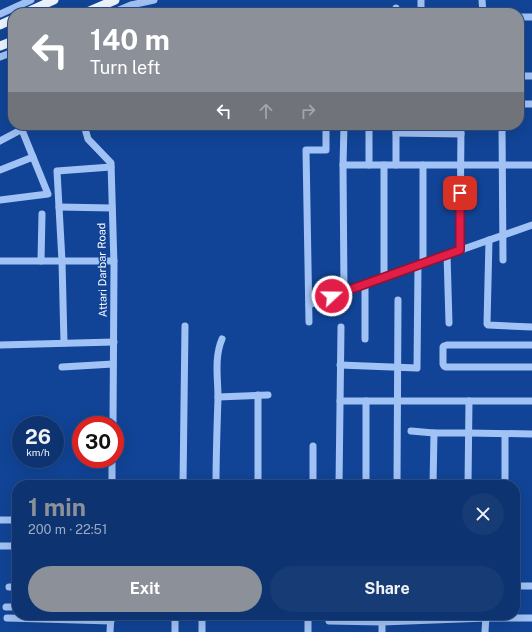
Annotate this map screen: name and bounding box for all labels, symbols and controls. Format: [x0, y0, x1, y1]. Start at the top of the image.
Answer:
text: 140 m [90, 23, 170, 56]
icon: left [24, 24, 76, 76]
text: Turn left [90, 57, 160, 78]
icon: left [213, 100, 235, 122]
icon: ahead [255, 100, 277, 122]
icon: right [297, 100, 319, 122]
pin [443, 176, 477, 210]
icon: arrive [449, 182, 471, 204]
street label: Attari Darbar Road [95, 223, 109, 317]
position arrow [311, 275, 353, 317]
speed limit sign: 30 [72, 416, 124, 468]
text: 26 [25, 425, 51, 449]
text: km/h [26, 446, 50, 458]
text: 1 min [28, 493, 86, 521]
button: close [462, 493, 504, 535]
text: 200 m · 22:51 [28, 522, 107, 537]
button: Exit [28, 566, 262, 612]
button: Share [270, 566, 504, 612]

